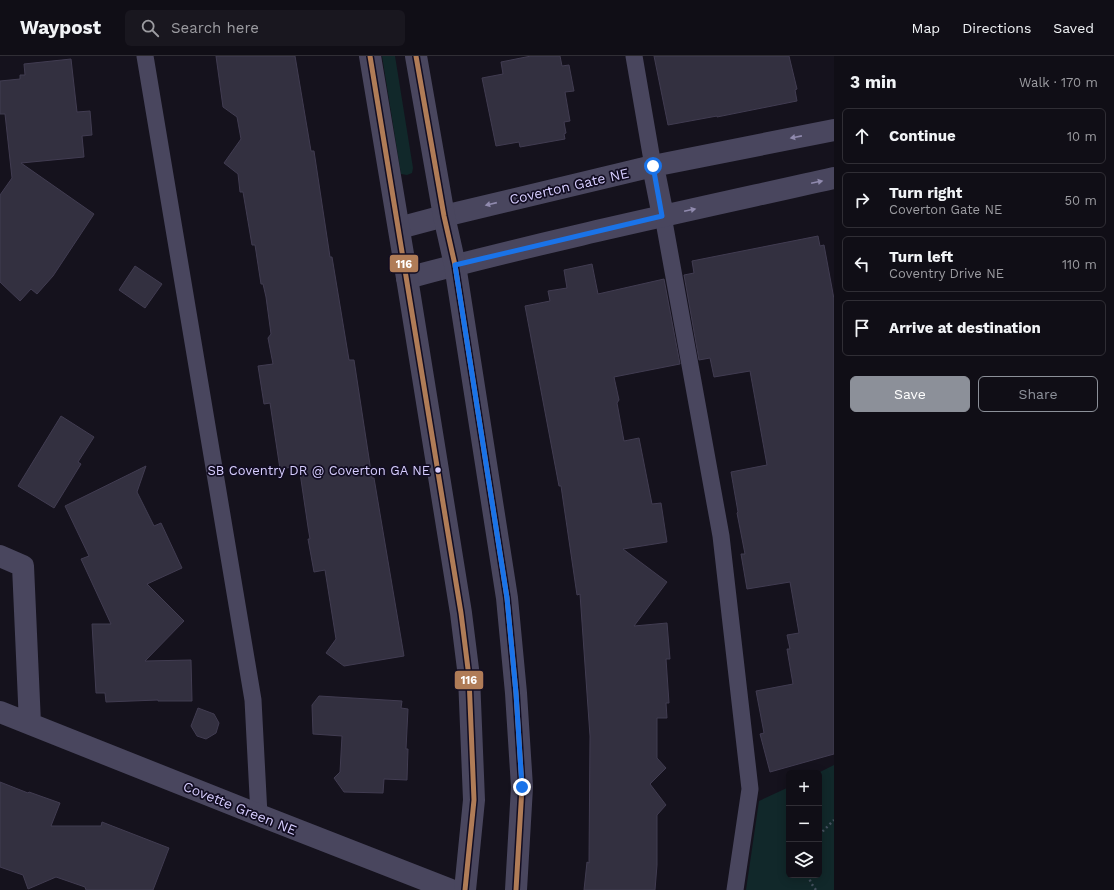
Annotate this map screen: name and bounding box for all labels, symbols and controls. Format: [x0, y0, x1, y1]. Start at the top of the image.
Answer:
search box [125, 10, 405, 46]
text: Waypost [20, 16, 101, 39]
icon: search [139, 17, 161, 39]
text: Search here [171, 19, 259, 37]
text: Map [912, 20, 940, 36]
text: Directions [962, 20, 1031, 36]
text: Saved [1053, 20, 1094, 36]
text: 3 min [850, 72, 896, 92]
text: Walk · 170 m [1019, 75, 1098, 90]
icon: ahead [851, 125, 873, 147]
text: Continue [889, 127, 956, 145]
text: 10 m [1067, 129, 1097, 144]
one-way arrow [790, 135, 802, 141]
route start [644, 157, 662, 175]
street label: Coverton Gate NE [508, 164, 630, 208]
one-way arrow [811, 179, 824, 185]
text: Turn right [889, 184, 962, 202]
icon: right [851, 189, 873, 211]
text: 50 m [1065, 193, 1097, 208]
one-way arrow [485, 202, 497, 208]
text: Coverton Gate NE [889, 202, 1002, 217]
one-way arrow [684, 206, 697, 212]
text: Turn left [889, 248, 953, 266]
icon: left [851, 253, 873, 275]
line badge: 116 [389, 254, 419, 273]
text: 110 m [1062, 257, 1097, 272]
text: 116 [396, 258, 412, 271]
text: Coventry Drive NE [889, 266, 1004, 281]
icon: arrive [851, 317, 873, 339]
text: Arrive at destination [889, 319, 1041, 337]
button: Save [850, 376, 970, 412]
button: Share [978, 376, 1098, 412]
place label: SB Coventry DR @ Coverton GA NE [208, 463, 430, 478]
marker: SB Coventry DR @ Coverton GA NE [433, 465, 443, 475]
line badge: 116 [454, 670, 484, 690]
text: 116 [461, 674, 477, 687]
map controls [786, 770, 822, 878]
button: + [786, 770, 822, 806]
street label: Covette Green NE [181, 778, 299, 838]
route end [513, 778, 531, 796]
button: − [786, 806, 822, 842]
button: layers [786, 842, 822, 878]

